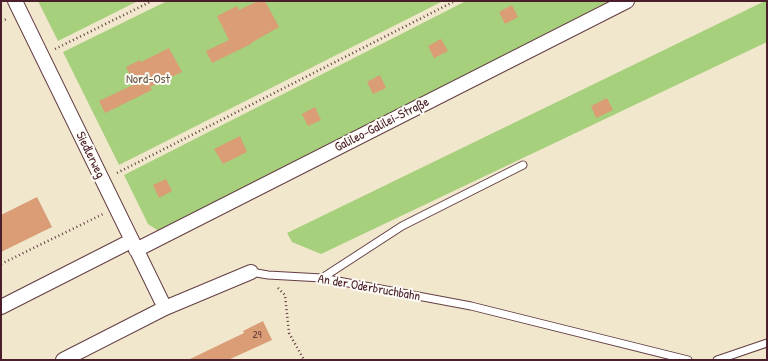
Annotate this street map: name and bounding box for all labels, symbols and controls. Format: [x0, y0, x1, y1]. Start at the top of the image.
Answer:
park label: Nord-Ost [126, 72, 170, 88]
street label: Galileo-Galilei-Straße [332, 94, 432, 156]
street label: Siedlerweg [72, 129, 108, 181]
street label: An der Oderbruchbahn [317, 271, 421, 305]
house number: 29 [252, 328, 262, 342]

